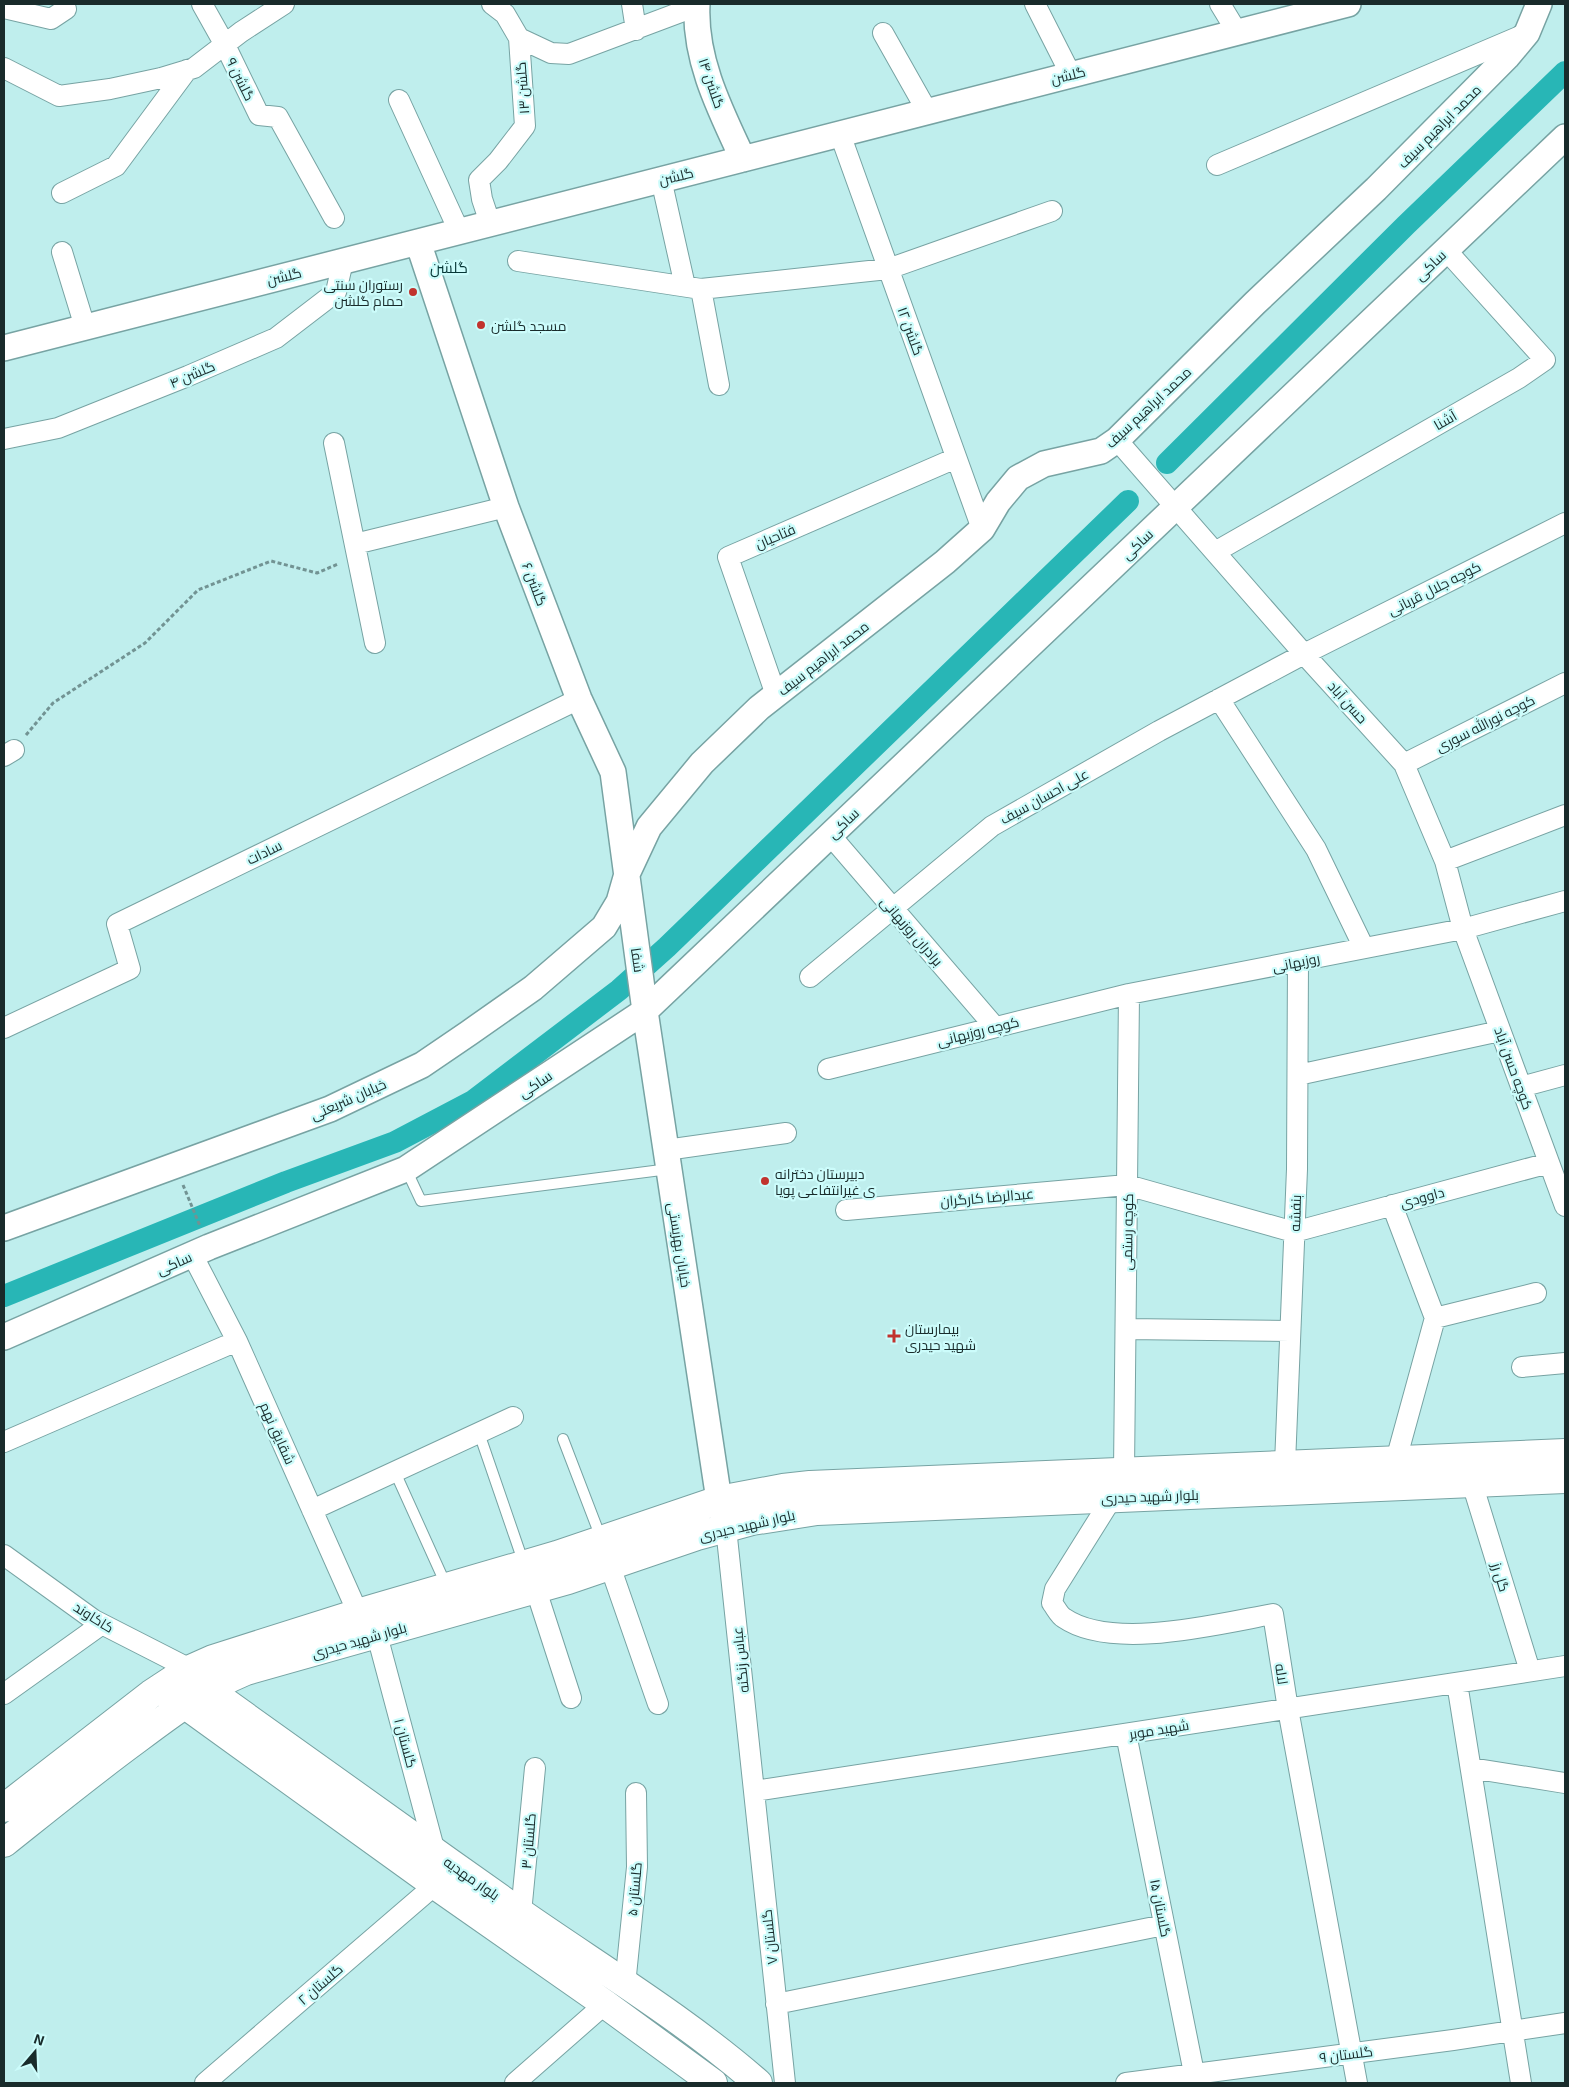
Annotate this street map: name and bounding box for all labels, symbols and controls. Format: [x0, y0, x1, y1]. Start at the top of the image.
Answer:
street label: گلشن ۹ [223, 55, 259, 103]
street label: گلشن ۱۴ [695, 56, 729, 110]
street label: گلشن ۱۳ [512, 61, 532, 115]
street label: گلشن [1049, 62, 1087, 88]
street label: محمد ابراهیم سیف [1394, 81, 1486, 173]
street label: گلشن [657, 163, 695, 189]
street label: ساکی [1411, 246, 1449, 284]
district label: گلشن [430, 258, 468, 278]
street label: گلشن [265, 263, 303, 289]
place label: رستوران سنتی حمام گلشن [323, 276, 403, 311]
marker: رستوران سنتی حمام گلشن [407, 286, 419, 298]
street label: گلشن ۱۲ [894, 305, 928, 357]
place label: مسجد گلشن [491, 317, 566, 334]
marker: مسجد گلشن [475, 319, 487, 331]
street label: گلشن ۴ [167, 357, 217, 391]
street label: محمد ابراهیم سیف [1102, 363, 1196, 453]
street label: آشنا [1431, 407, 1460, 433]
street label: فتاحیان [752, 520, 798, 552]
street label: ساکی [1118, 525, 1156, 563]
street label: کوچه جلال قربانی [1385, 557, 1484, 621]
street label: گلشن ۶ [519, 560, 551, 608]
street label: محمد ابراهیم سیف [774, 617, 873, 700]
street label: حسن آباد [1325, 677, 1371, 727]
street label: کوچه نورالله سوری [1433, 691, 1538, 757]
street label: علی احسان سیف [997, 765, 1091, 827]
street label: ساکی [824, 804, 862, 842]
street label: سادات [244, 836, 284, 868]
street label: برادران روزبهانی [877, 893, 947, 969]
street label: شفا [628, 947, 648, 973]
street label: روزبهانی [1271, 949, 1321, 975]
street label: کوچه روزبهانی [935, 1013, 1021, 1051]
street label: کوچه حسن آباد [1489, 1024, 1537, 1112]
street label: ساکی [515, 1067, 555, 1101]
street label: خیابان شریعتی [308, 1075, 388, 1123]
place label: دبیرستان دخترانه ی غیرانتفاعی پویا [775, 1165, 875, 1200]
marker: دبیرستان دخترانه ی غیرانتفاعی پویا [759, 1175, 771, 1187]
street label: داوودی [1398, 1183, 1446, 1211]
street label: عبدالرضا کارگران [940, 1184, 1034, 1210]
street label: کوچه رستمی [1118, 1193, 1138, 1271]
street label: بنفشه [1286, 1194, 1304, 1232]
street label: خیابان بهزیستی [665, 1201, 695, 1289]
street label: ساکی [154, 1248, 194, 1278]
place label: بیمارستان شهید حیدری [905, 1320, 976, 1353]
marker: بیمارستان شهید حیدری [887, 1329, 901, 1343]
street label: شقایق نهم [255, 1399, 299, 1468]
street label: بلوار شهید حیدری [1101, 1486, 1199, 1506]
street label: بلوار شهید حیدری [697, 1506, 797, 1544]
street label: گل رز [1488, 1559, 1513, 1594]
street label: کاکاوند [71, 1598, 117, 1636]
street label: بلوار شهید حیدری [310, 1618, 408, 1662]
street label: عباس زنگنه [728, 1626, 752, 1694]
street label: لاله [1272, 1662, 1292, 1686]
street label: گلستان ۱ [391, 1716, 421, 1770]
street label: شهید موبر [1127, 1716, 1190, 1742]
street label: گلستان ۳ [517, 1812, 539, 1870]
street label: بلوار مهدیه [441, 1853, 503, 1903]
street label: گلستان ۵ [623, 1861, 645, 1917]
street label: گلستان ۱۵ [1147, 1878, 1175, 1938]
street label: گلستان ۷ [758, 1909, 780, 1965]
street label: گلستان ۲ [294, 1960, 346, 2008]
north arrow [10, 2027, 60, 2077]
text: N [32, 2030, 47, 2049]
street label: گلستان ۹ [1318, 2042, 1374, 2066]

